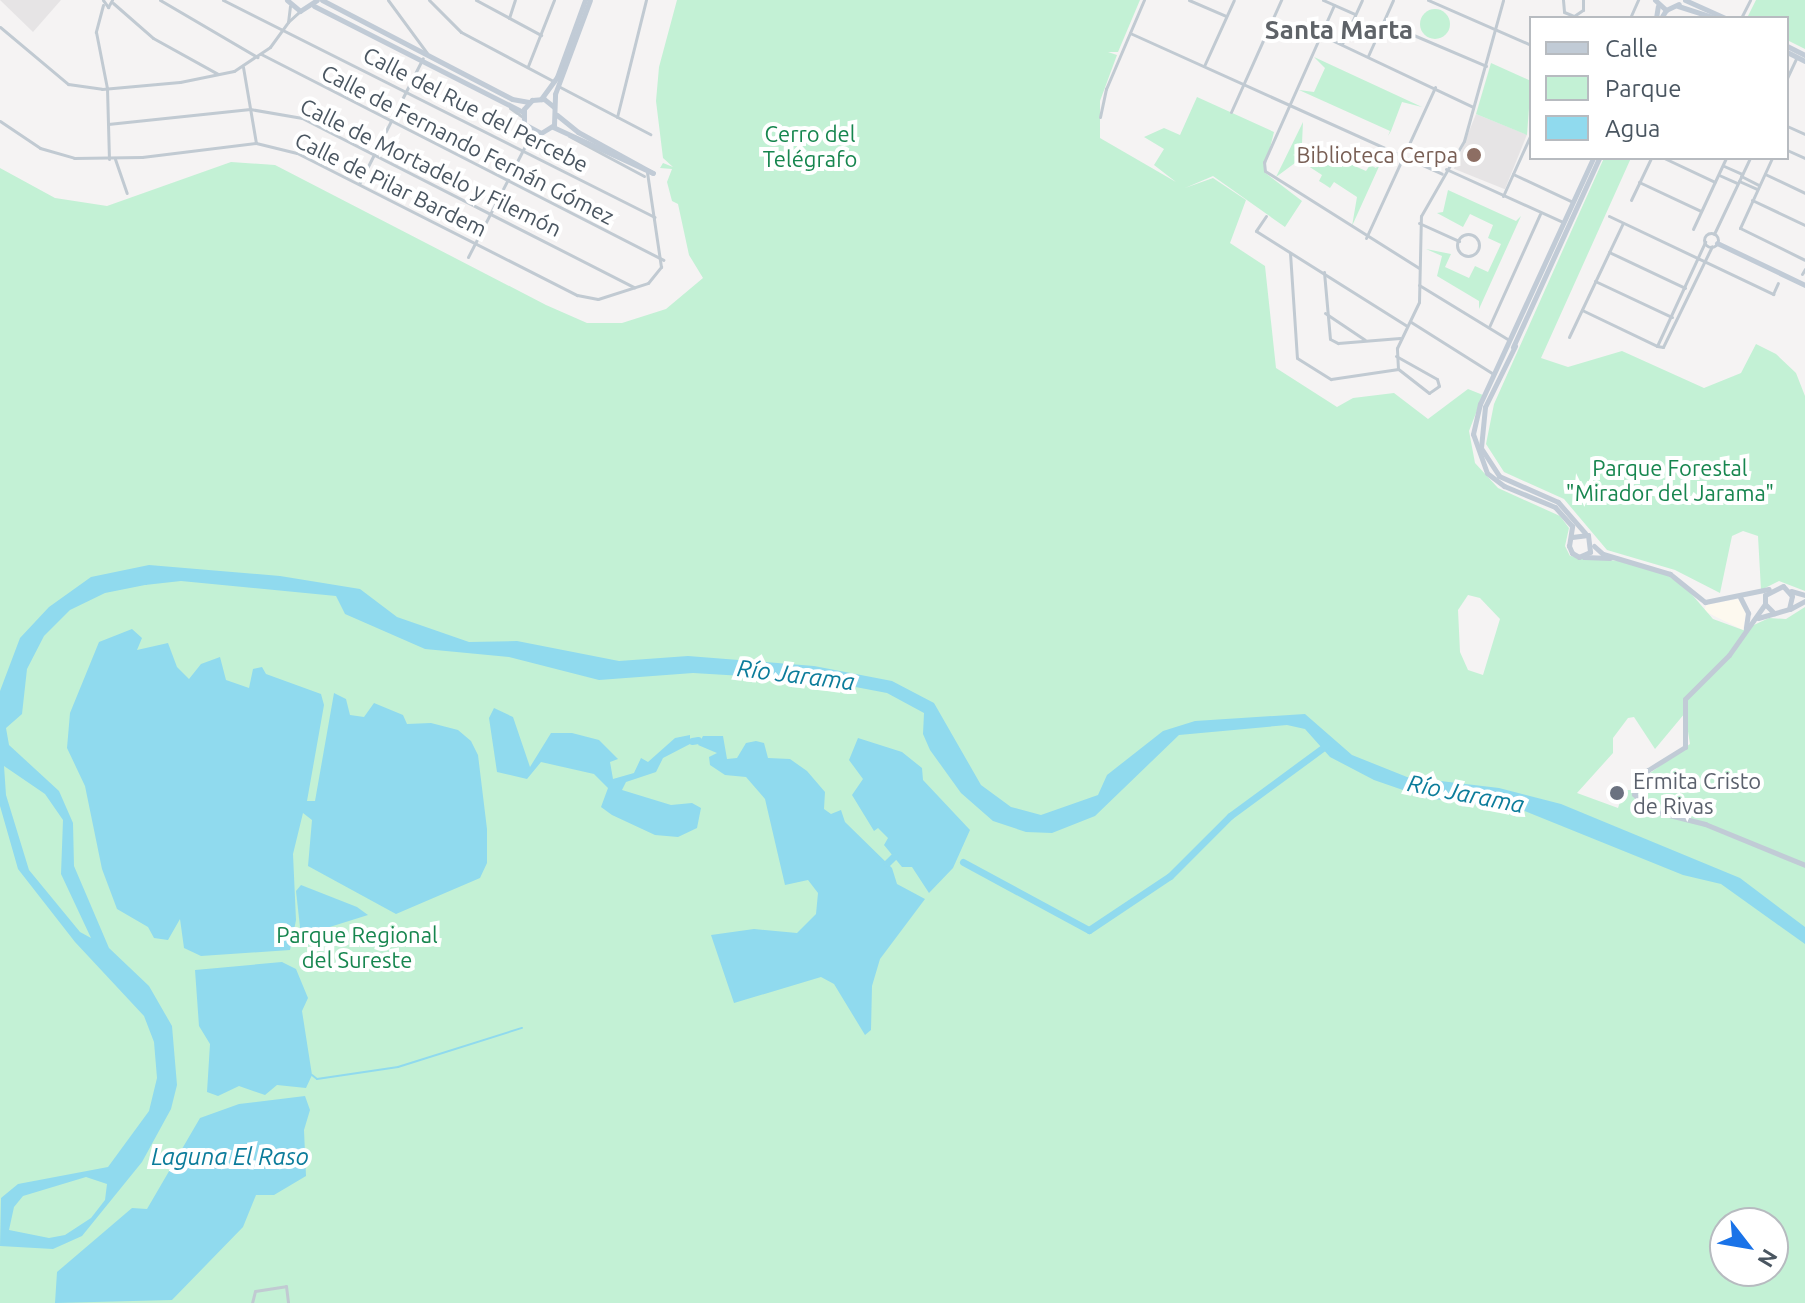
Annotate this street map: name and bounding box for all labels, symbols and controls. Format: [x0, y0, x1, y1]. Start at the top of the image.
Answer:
district label: Santa Marta [1265, 14, 1413, 46]
legend [1529, 16, 1789, 160]
text: Calle [1605, 35, 1658, 62]
street label: Calle del Rue del Percebe [359, 41, 593, 177]
street label: Calle de Fernando Fernán Gómez [317, 58, 619, 230]
text: Parque [1605, 75, 1682, 102]
street label: Calle de Mortadelo y Filemón [296, 92, 566, 242]
text: Agua [1605, 115, 1660, 142]
park label: Cerro del Telégrafo [763, 120, 857, 172]
street label: Calle de Pilar Bardem [291, 126, 491, 242]
place label: Biblioteca Cerpa [1296, 142, 1458, 168]
marker: Biblioteca Cerpa [1465, 146, 1483, 164]
park label: Parque Forestal "Mirador del Jarama" [1566, 454, 1774, 506]
water label: Río Jarama [736, 653, 856, 697]
place label: Ermita Cristo de Rivas [1633, 767, 1761, 818]
water label: Río Jarama [1405, 769, 1527, 819]
marker: Ermita Cristo de Rivas [1608, 784, 1626, 802]
park label: Parque Regional del Sureste [276, 921, 438, 972]
water label: Laguna El Raso [151, 1143, 309, 1171]
north arrow [1709, 1207, 1789, 1287]
text: N [1753, 1245, 1783, 1272]

